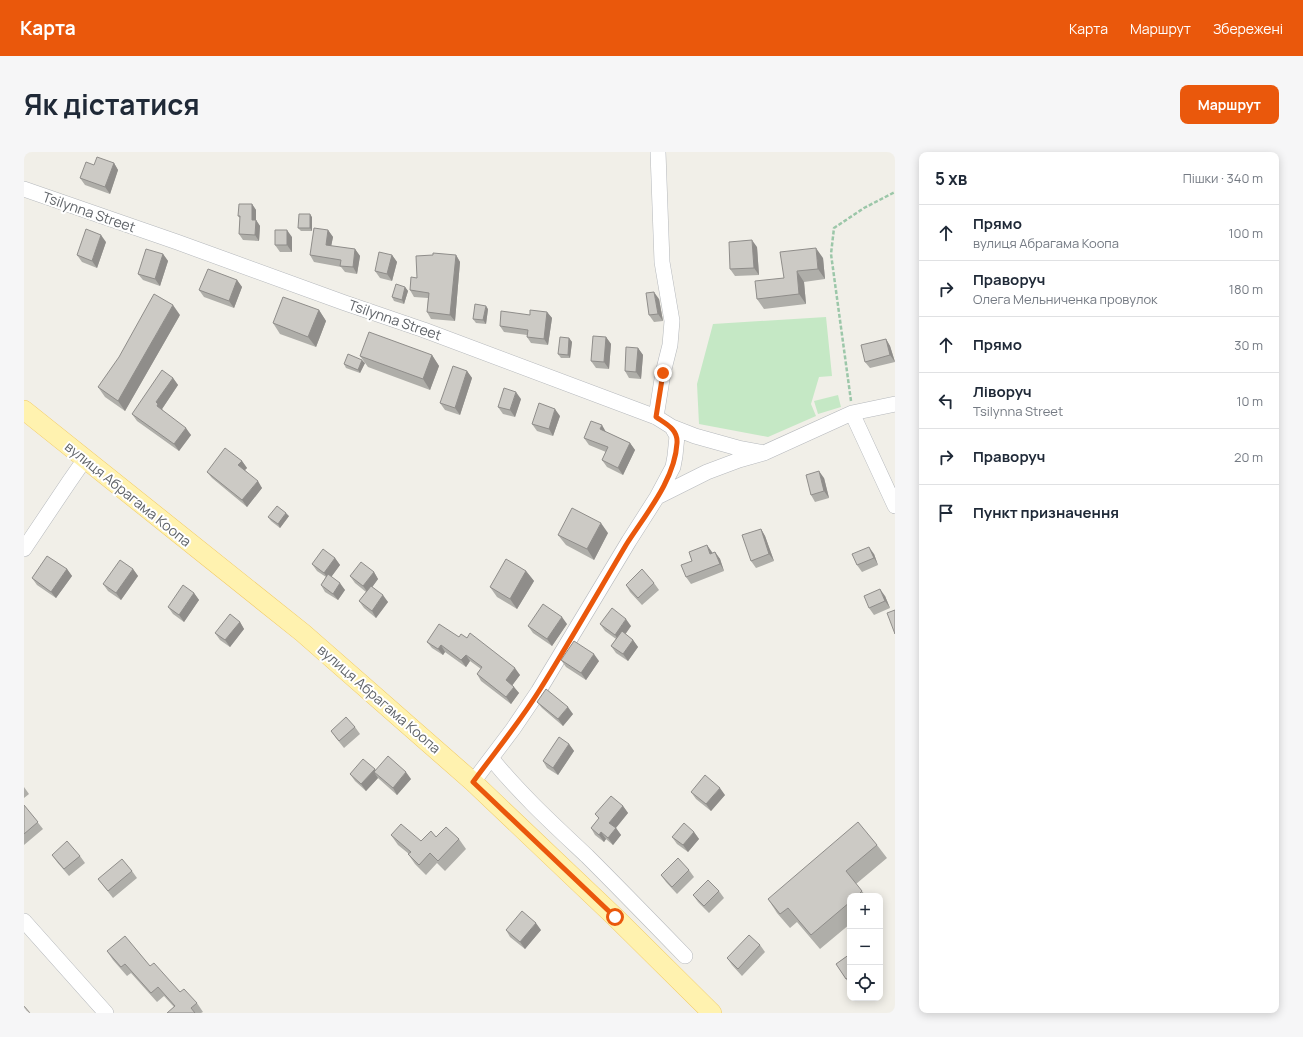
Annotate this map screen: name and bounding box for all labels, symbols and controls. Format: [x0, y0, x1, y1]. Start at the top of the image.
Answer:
text: Карта [20, 15, 76, 41]
text: Карта [1069, 19, 1108, 38]
text: Маршрут [1130, 19, 1191, 38]
text: Збережені [1213, 19, 1283, 38]
text: Як дістатися [24, 85, 200, 123]
button: Маршрут [1180, 85, 1279, 124]
text: 5 хв [935, 167, 967, 190]
text: Пішки · 340 m [1183, 169, 1263, 187]
street label: Tsilynna Street [40, 187, 139, 236]
text: Прямо [973, 213, 1022, 234]
icon: ahead [935, 222, 957, 244]
text: 100 m [1228, 224, 1263, 242]
text: вулиця Абрагама Коопа [973, 234, 1119, 252]
text: Праворуч [973, 269, 1045, 290]
icon: right [935, 278, 957, 300]
text: 180 m [1229, 280, 1263, 298]
text: Олега Мельниченка провулок [973, 290, 1158, 308]
street label: Tsilynna Street [346, 295, 445, 344]
icon: ahead [935, 334, 957, 356]
text: Прямо [973, 334, 1022, 355]
text: 30 m [1234, 336, 1263, 354]
route end [654, 364, 672, 382]
text: Ліворуч [973, 381, 1032, 402]
icon: left [935, 390, 957, 412]
text: 10 m [1236, 392, 1263, 410]
text: Tsilynna Street [973, 402, 1063, 420]
street label: вулиця Абрагама Коопа [61, 437, 195, 550]
icon: right [935, 446, 957, 468]
text: Праворуч [973, 446, 1045, 467]
text: 20 m [1234, 448, 1263, 466]
icon: arrive [935, 502, 957, 524]
text: Пункт призначення [973, 502, 1119, 523]
street label: вулиця Абрагама Коопа [314, 640, 445, 757]
map controls [847, 893, 883, 1001]
button: + [847, 893, 883, 929]
route start [606, 908, 624, 926]
button: − [847, 929, 883, 965]
button: locate [847, 965, 883, 1001]

